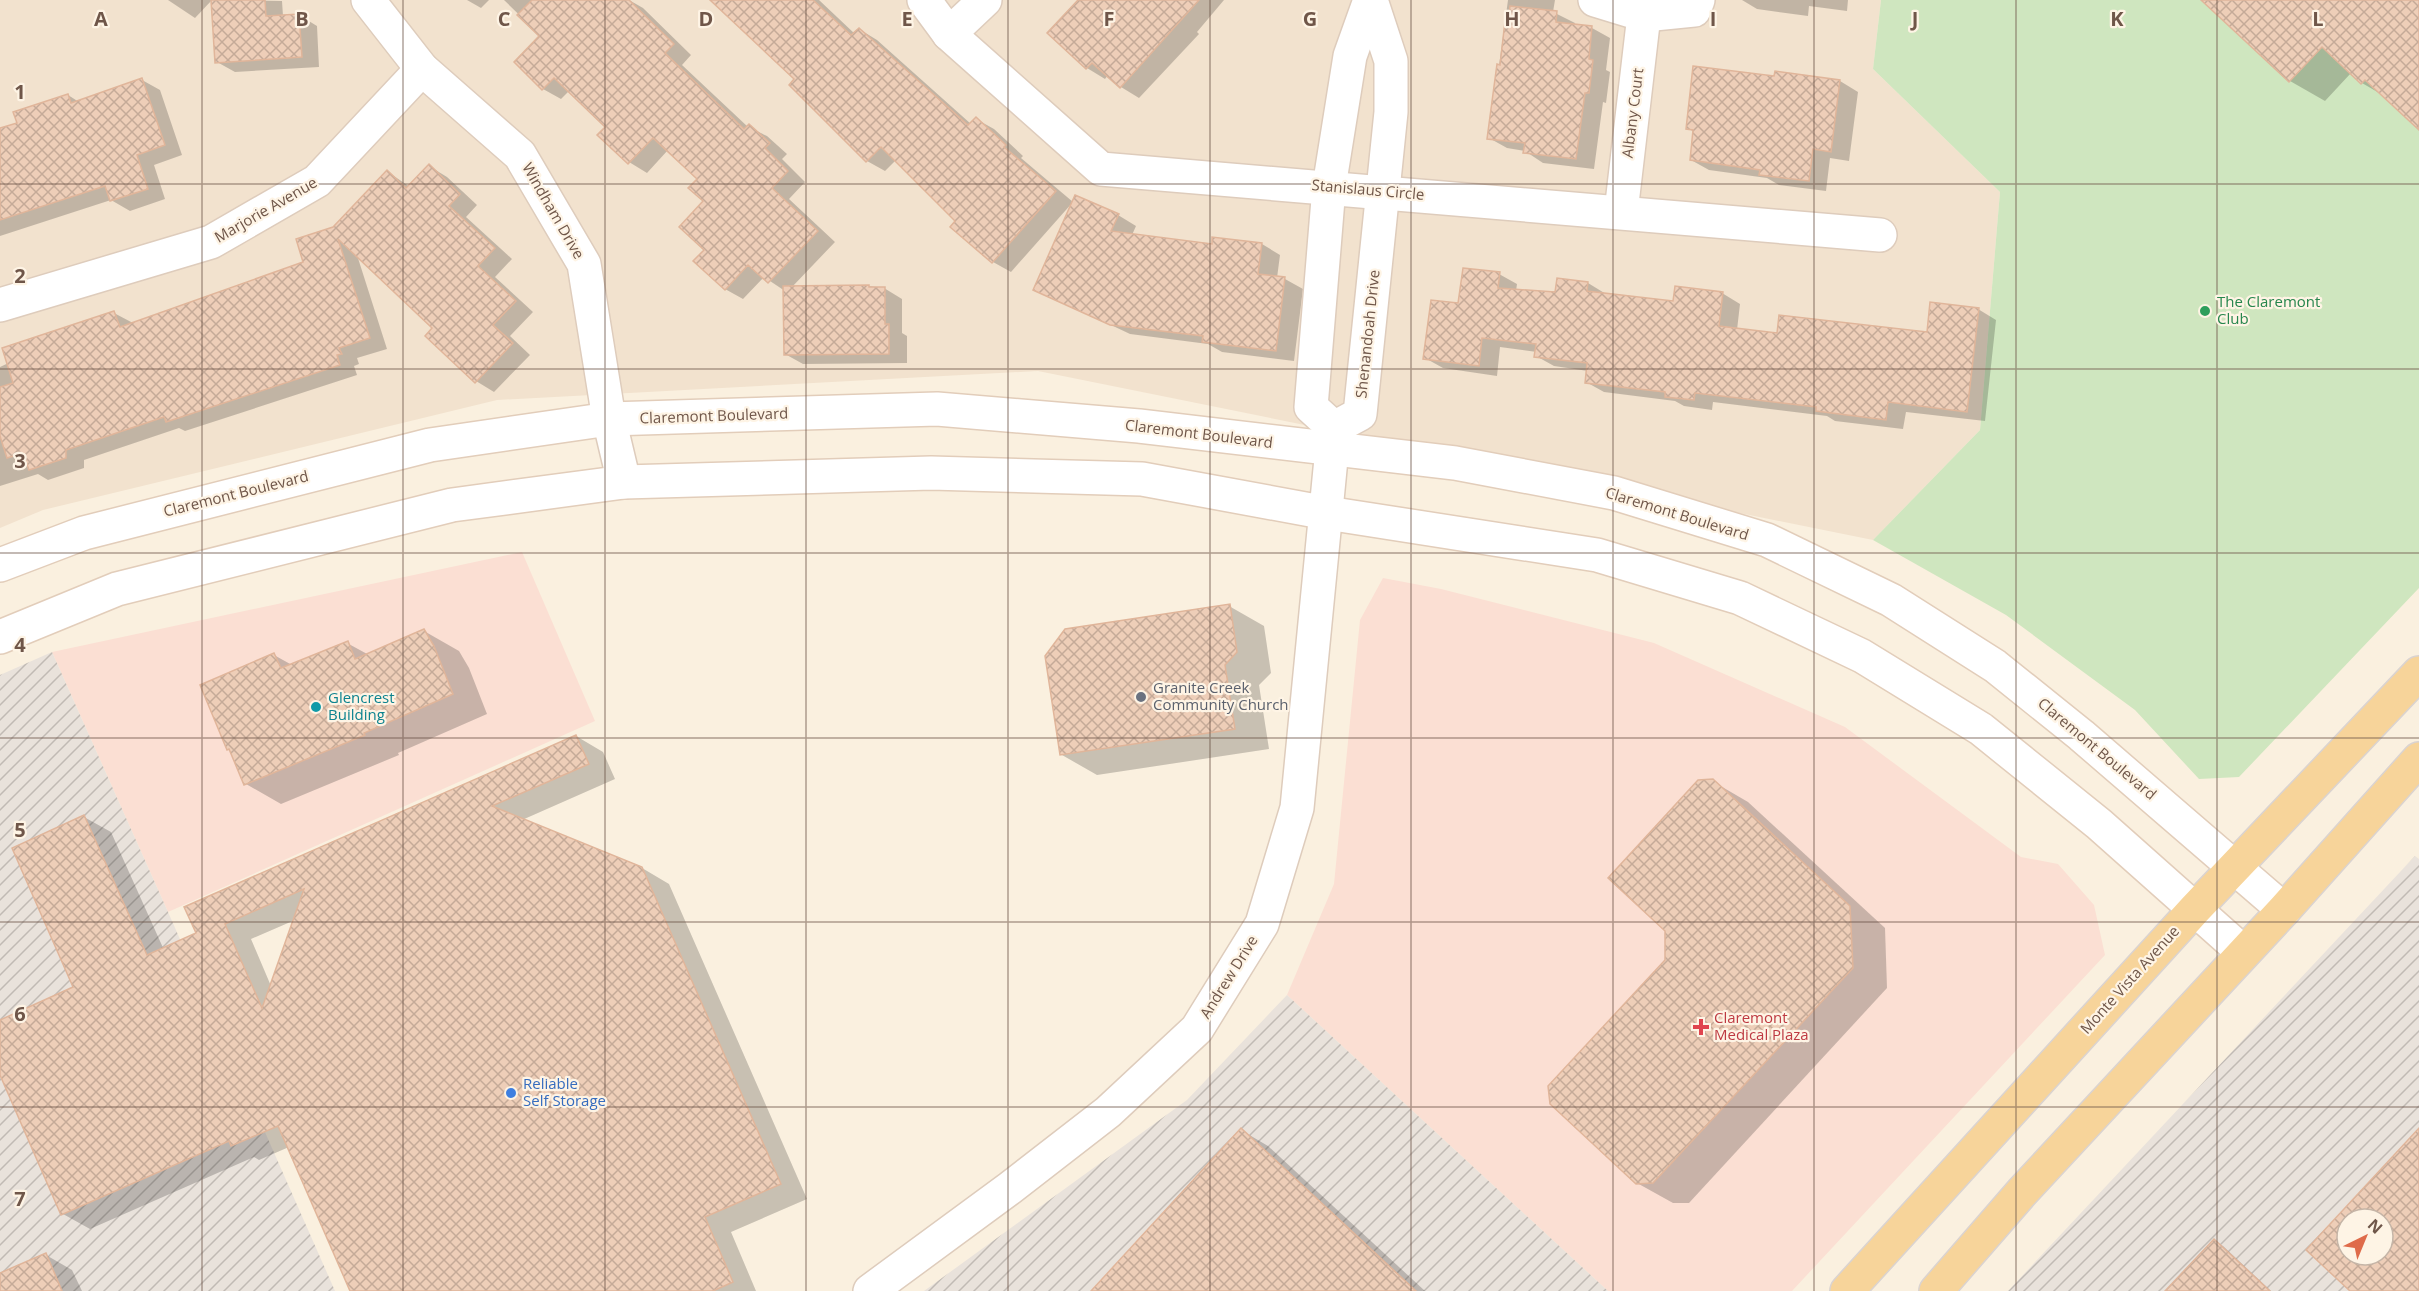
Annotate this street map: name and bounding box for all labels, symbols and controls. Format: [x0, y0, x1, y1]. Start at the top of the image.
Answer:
text: A [94, 5, 108, 32]
text: B [295, 5, 309, 32]
text: C [498, 5, 511, 32]
text: D [699, 5, 713, 32]
text: E [901, 5, 913, 32]
text: F [1104, 5, 1114, 32]
text: G [1303, 5, 1317, 32]
text: H [1504, 5, 1520, 32]
text: I [1710, 5, 1716, 32]
text: J [1910, 5, 1918, 32]
text: K [2110, 5, 2124, 32]
text: L [2312, 5, 2324, 32]
street label: Albany Court [1617, 67, 1647, 159]
text: 1 [14, 78, 26, 105]
street label: Windham Drive [518, 159, 590, 262]
street label: Marjorie Avenue [211, 172, 320, 247]
street label: Stanislaus Circle [1311, 174, 1425, 204]
text: 2 [14, 262, 26, 289]
street label: Shenandoah Drive [1350, 269, 1384, 399]
place label: The Claremont Club [2217, 291, 2320, 328]
marker: The Claremont Club [2198, 304, 2212, 318]
street label: Claremont Boulevard [639, 402, 789, 428]
street label: Claremont Boulevard [1124, 414, 1274, 452]
text: 3 [14, 447, 26, 474]
street label: Claremont Boulevard [161, 465, 310, 521]
street label: Claremont Boulevard [1603, 482, 1751, 544]
text: 4 [14, 631, 26, 658]
place label: Granite Creek Community Church [1153, 677, 1289, 714]
place label: Glencrest Building [328, 687, 395, 724]
marker: Granite Creek Community Church [1134, 690, 1148, 704]
street label: Claremont Boulevard [2034, 693, 2161, 804]
marker: Glencrest Building [309, 700, 323, 714]
text: 5 [14, 816, 26, 843]
street label: Monte Vista Avenue [2075, 921, 2183, 1038]
street label: Andrew Drive [1195, 931, 1262, 1022]
text: 6 [14, 1000, 26, 1027]
place label: Claremont Medical Plaza [1714, 1007, 1809, 1044]
marker: Claremont Medical Plaza [1692, 1018, 1710, 1036]
place label: Reliable Self Storage [523, 1073, 606, 1110]
marker: Reliable Self Storage [504, 1086, 518, 1100]
text: 7 [14, 1185, 26, 1212]
north arrow [2335, 1207, 2395, 1267]
text: N [2363, 1214, 2387, 1239]

